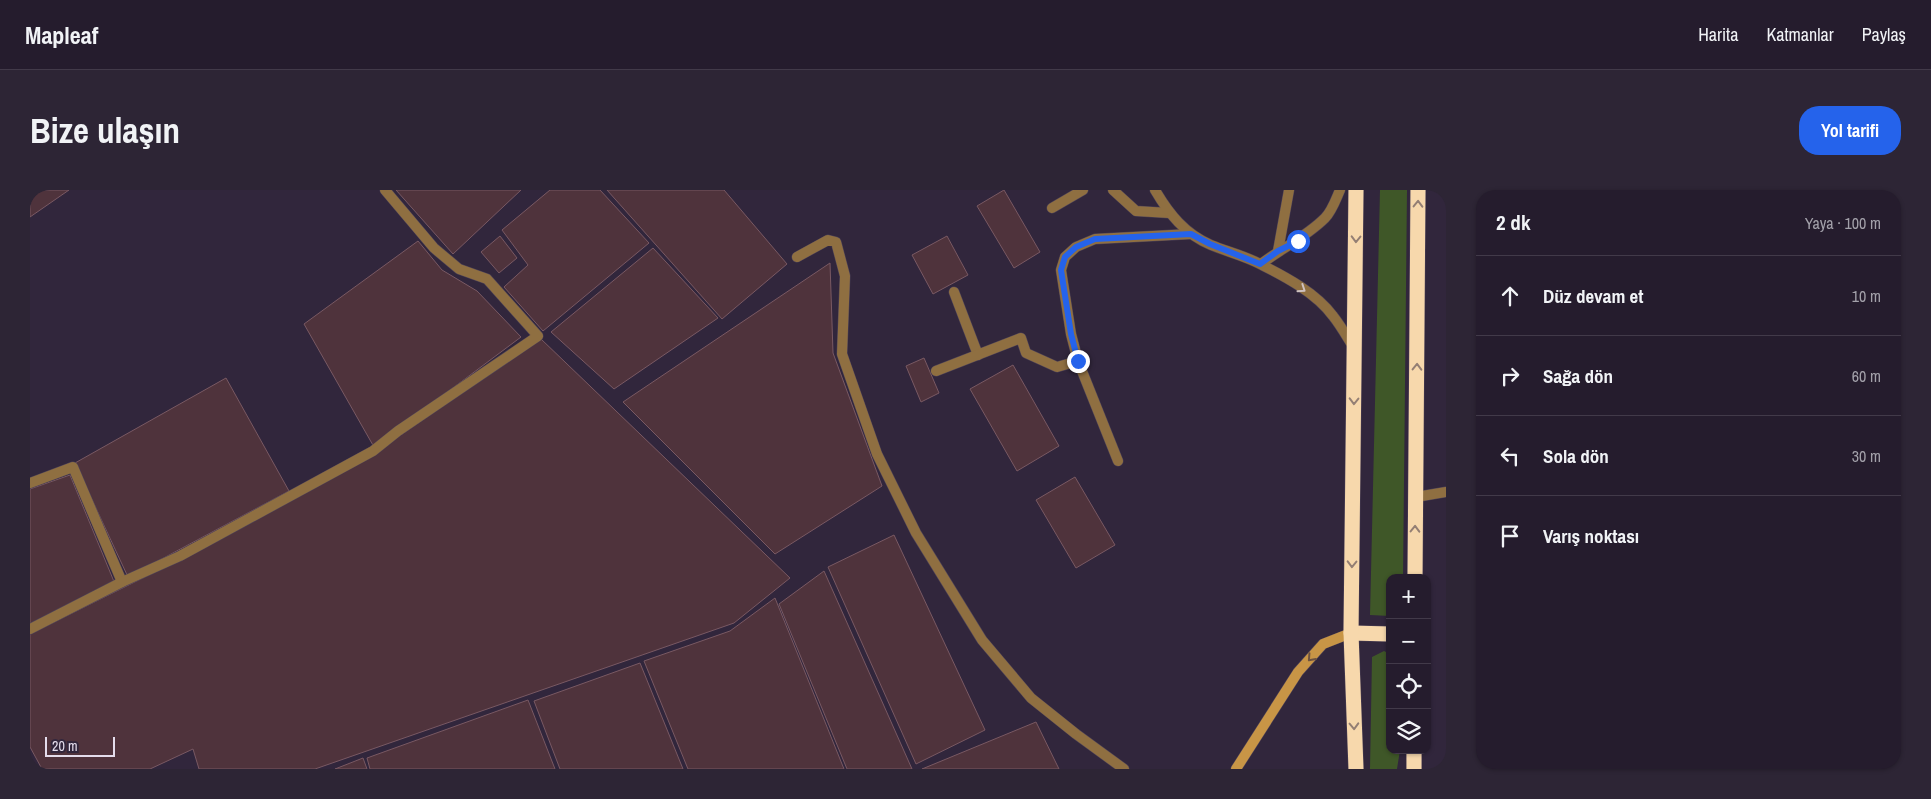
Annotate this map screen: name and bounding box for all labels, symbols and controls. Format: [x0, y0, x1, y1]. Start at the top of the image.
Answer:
text: Mapleaf [25, 19, 98, 51]
text: Harita [1698, 22, 1738, 47]
text: Katmanlar [1766, 22, 1834, 47]
text: Paylaş [1862, 22, 1906, 47]
button: Yol tarifi [1799, 106, 1901, 155]
text: Bize ulaşın [30, 107, 180, 154]
one-way arrow [1413, 200, 1423, 208]
text: 2 dk [1496, 208, 1530, 237]
text: Yaya · 100 m [1805, 212, 1881, 234]
route start [1287, 230, 1310, 253]
one-way arrow [1351, 235, 1361, 243]
icon: ahead [1496, 282, 1524, 310]
one-way arrow [1297, 283, 1306, 292]
text: Düz devam et [1543, 283, 1643, 309]
text: 10 m [1852, 285, 1881, 307]
route end [1067, 350, 1090, 373]
one-way arrow [1412, 362, 1422, 370]
icon: right [1496, 362, 1524, 390]
text: Sağa dön [1543, 363, 1613, 389]
text: 60 m [1852, 365, 1881, 387]
one-way arrow [1349, 398, 1359, 405]
icon: left [1496, 442, 1524, 470]
text: Sola dön [1543, 443, 1609, 469]
text: 30 m [1852, 445, 1881, 467]
icon: arrive [1496, 522, 1524, 550]
text: Varış noktası [1543, 523, 1639, 549]
one-way arrow [1410, 525, 1420, 532]
one-way arrow [1347, 560, 1357, 568]
map controls [1386, 574, 1431, 754]
button: + [1386, 574, 1431, 619]
button: − [1386, 619, 1431, 664]
one-way arrow [1307, 652, 1316, 661]
button: locate [1386, 664, 1431, 709]
button: layers [1386, 709, 1431, 754]
one-way arrow [1349, 722, 1360, 730]
scale bar [45, 734, 115, 757]
text: 20 m [52, 737, 78, 755]

